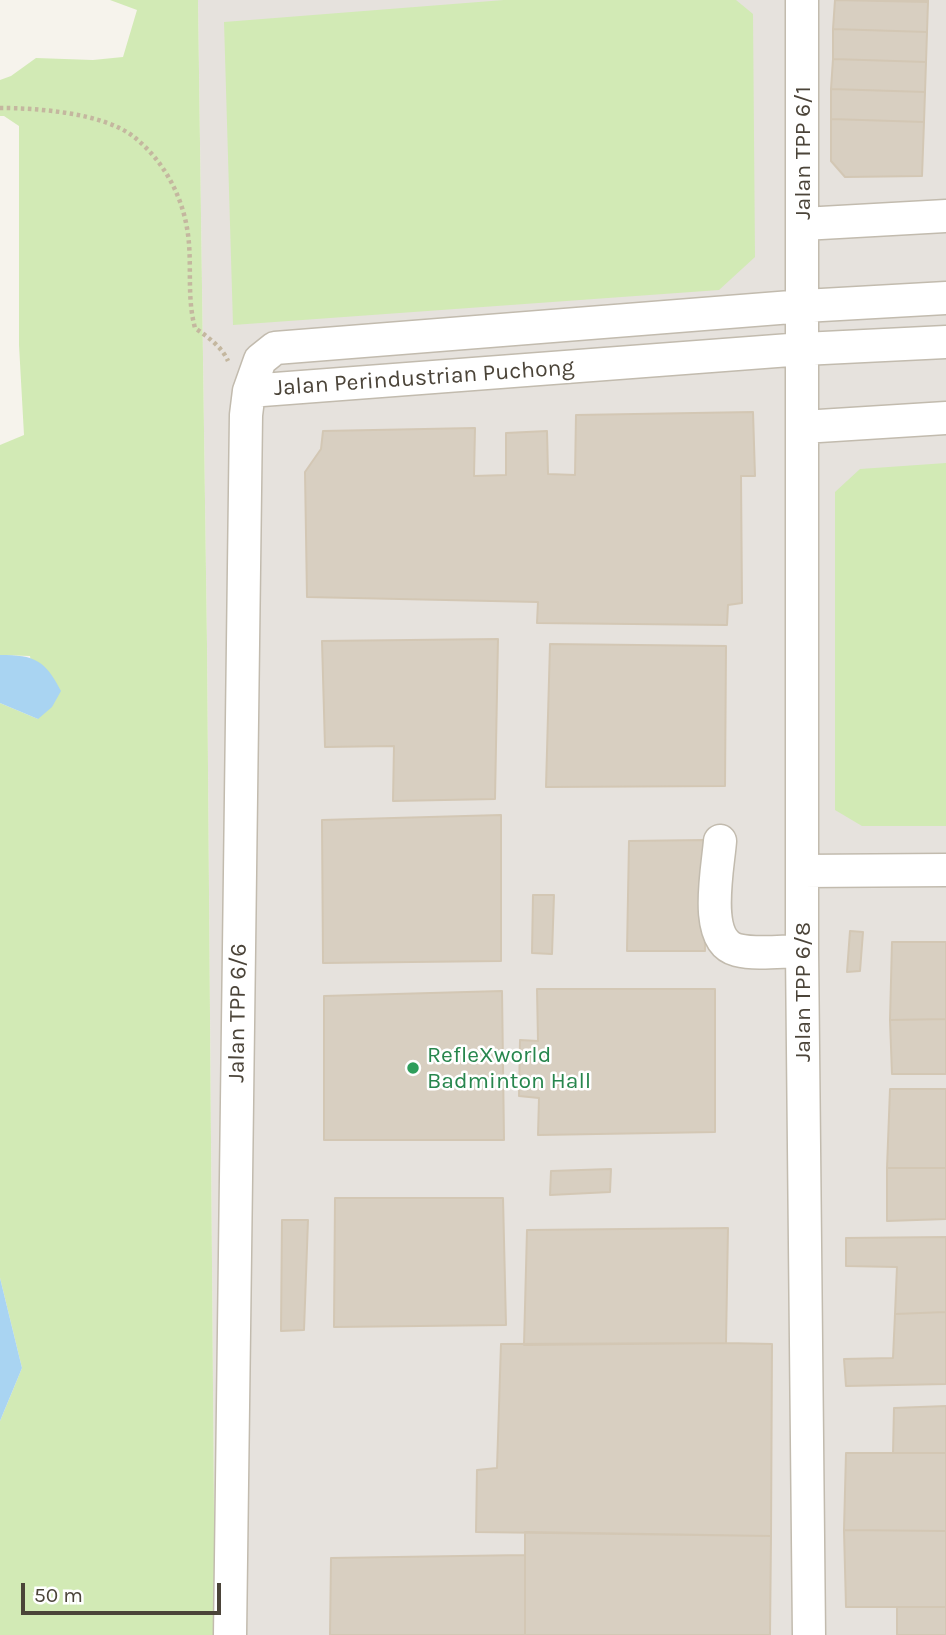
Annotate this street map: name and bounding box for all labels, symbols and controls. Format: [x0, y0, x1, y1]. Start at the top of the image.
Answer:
street label: Jalan TPP 6/1 [789, 86, 817, 220]
street label: Jalan Perindustrian Puchong [273, 354, 575, 402]
street label: Jalan TPP 6/8 [789, 922, 817, 1062]
street label: Jalan TPP 6/6 [223, 943, 253, 1083]
place label: RefleXworld Badminton Hall [427, 1041, 591, 1095]
marker: RefleXworld Badminton Hall [405, 1060, 421, 1076]
scale bar [24, 1568, 224, 1612]
text: 50 m [34, 1583, 83, 1607]

